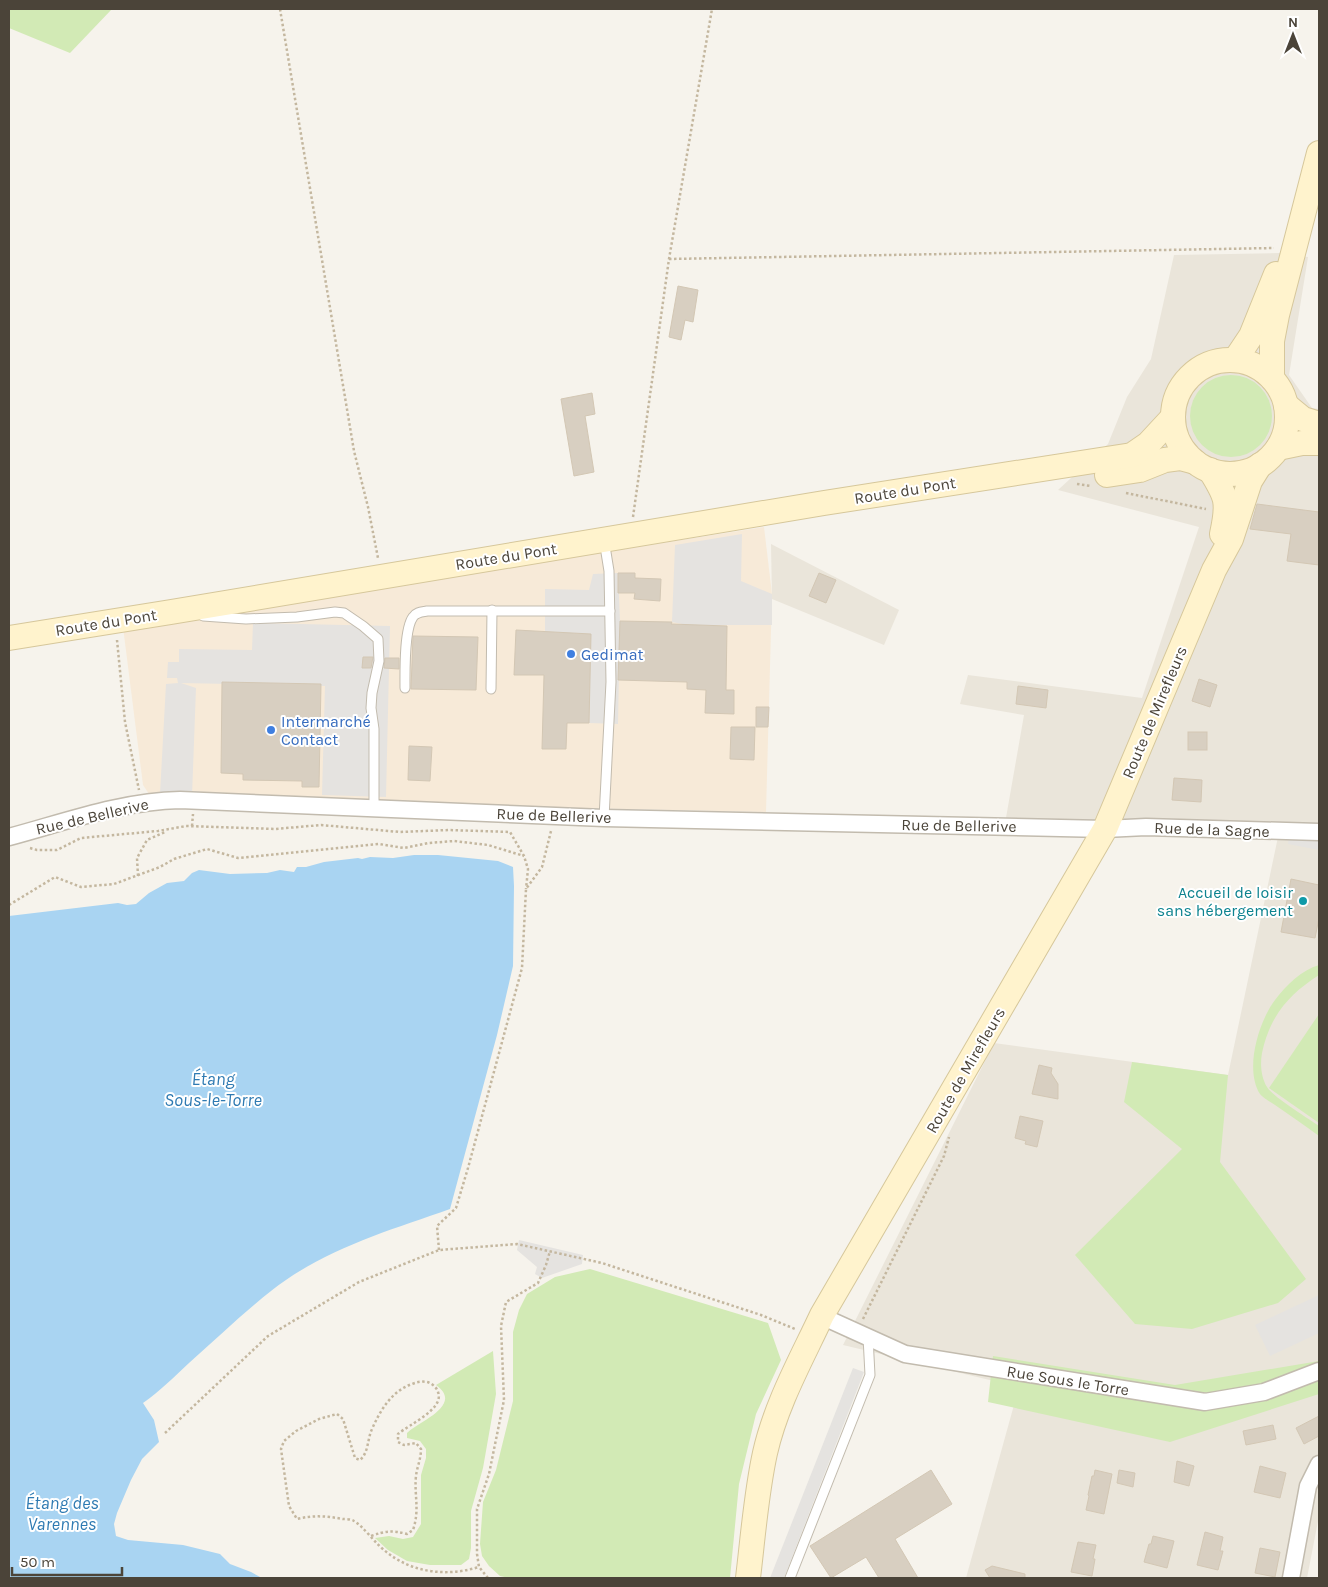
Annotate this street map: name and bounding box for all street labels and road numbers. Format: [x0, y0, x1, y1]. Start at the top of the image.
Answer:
street label: Route du Pont [853, 473, 957, 508]
street label: Route du Pont [454, 539, 558, 574]
street label: Route du Pont [54, 605, 158, 640]
street label: Route de Mirefleurs [1118, 643, 1191, 781]
street label: Rue de Bellerive [34, 794, 150, 839]
street label: Rue de Bellerive [496, 804, 612, 827]
street label: Rue de Bellerive [901, 815, 1017, 836]
street label: Rue de la Sagne [1154, 818, 1270, 841]
street label: Route de Mirefleurs [922, 1004, 1009, 1137]
street label: Rue Sous le Torre [1005, 1361, 1130, 1400]

